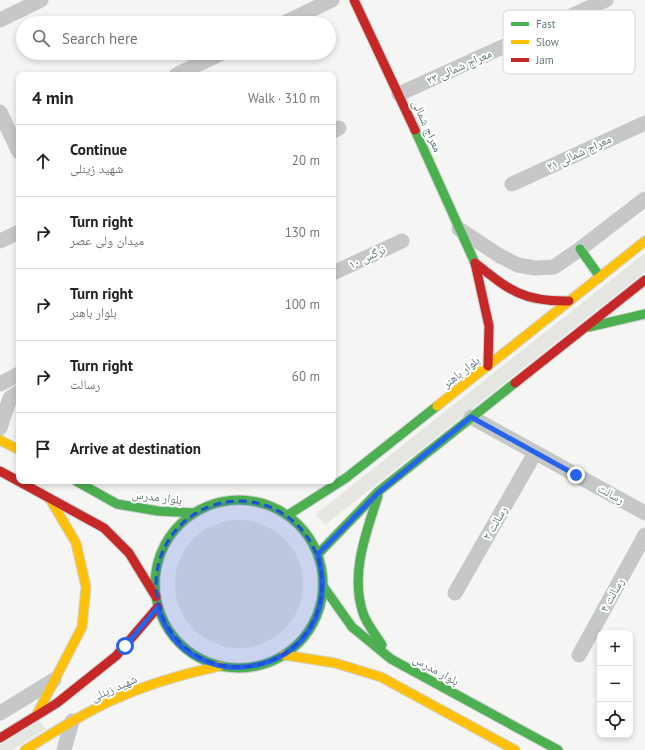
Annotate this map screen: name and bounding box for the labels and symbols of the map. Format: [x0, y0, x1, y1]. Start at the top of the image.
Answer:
legend [503, 10, 635, 74]
text: Fast [536, 17, 556, 31]
text: Slow [536, 35, 559, 49]
street label: معراج شمالی ۲۳ [424, 46, 494, 88]
text: Jam [535, 53, 554, 67]
street label: معراج شمالی [409, 97, 446, 154]
street label: معراج شمالی ۲۱ [544, 131, 614, 174]
street label: نرگس ۱۰ [346, 241, 388, 272]
street label: بلوار باهنر [438, 352, 483, 392]
route end [567, 466, 585, 484]
street label: رسالت [595, 480, 627, 507]
street label: بلوار مدرس [131, 486, 183, 507]
street label: رسالت ۲ [479, 503, 510, 542]
street label: رسالت ۴ [596, 575, 627, 614]
route start [116, 637, 134, 655]
street label: بلوار مدرس [410, 651, 462, 689]
street label: شهید زینلی [88, 671, 139, 705]

